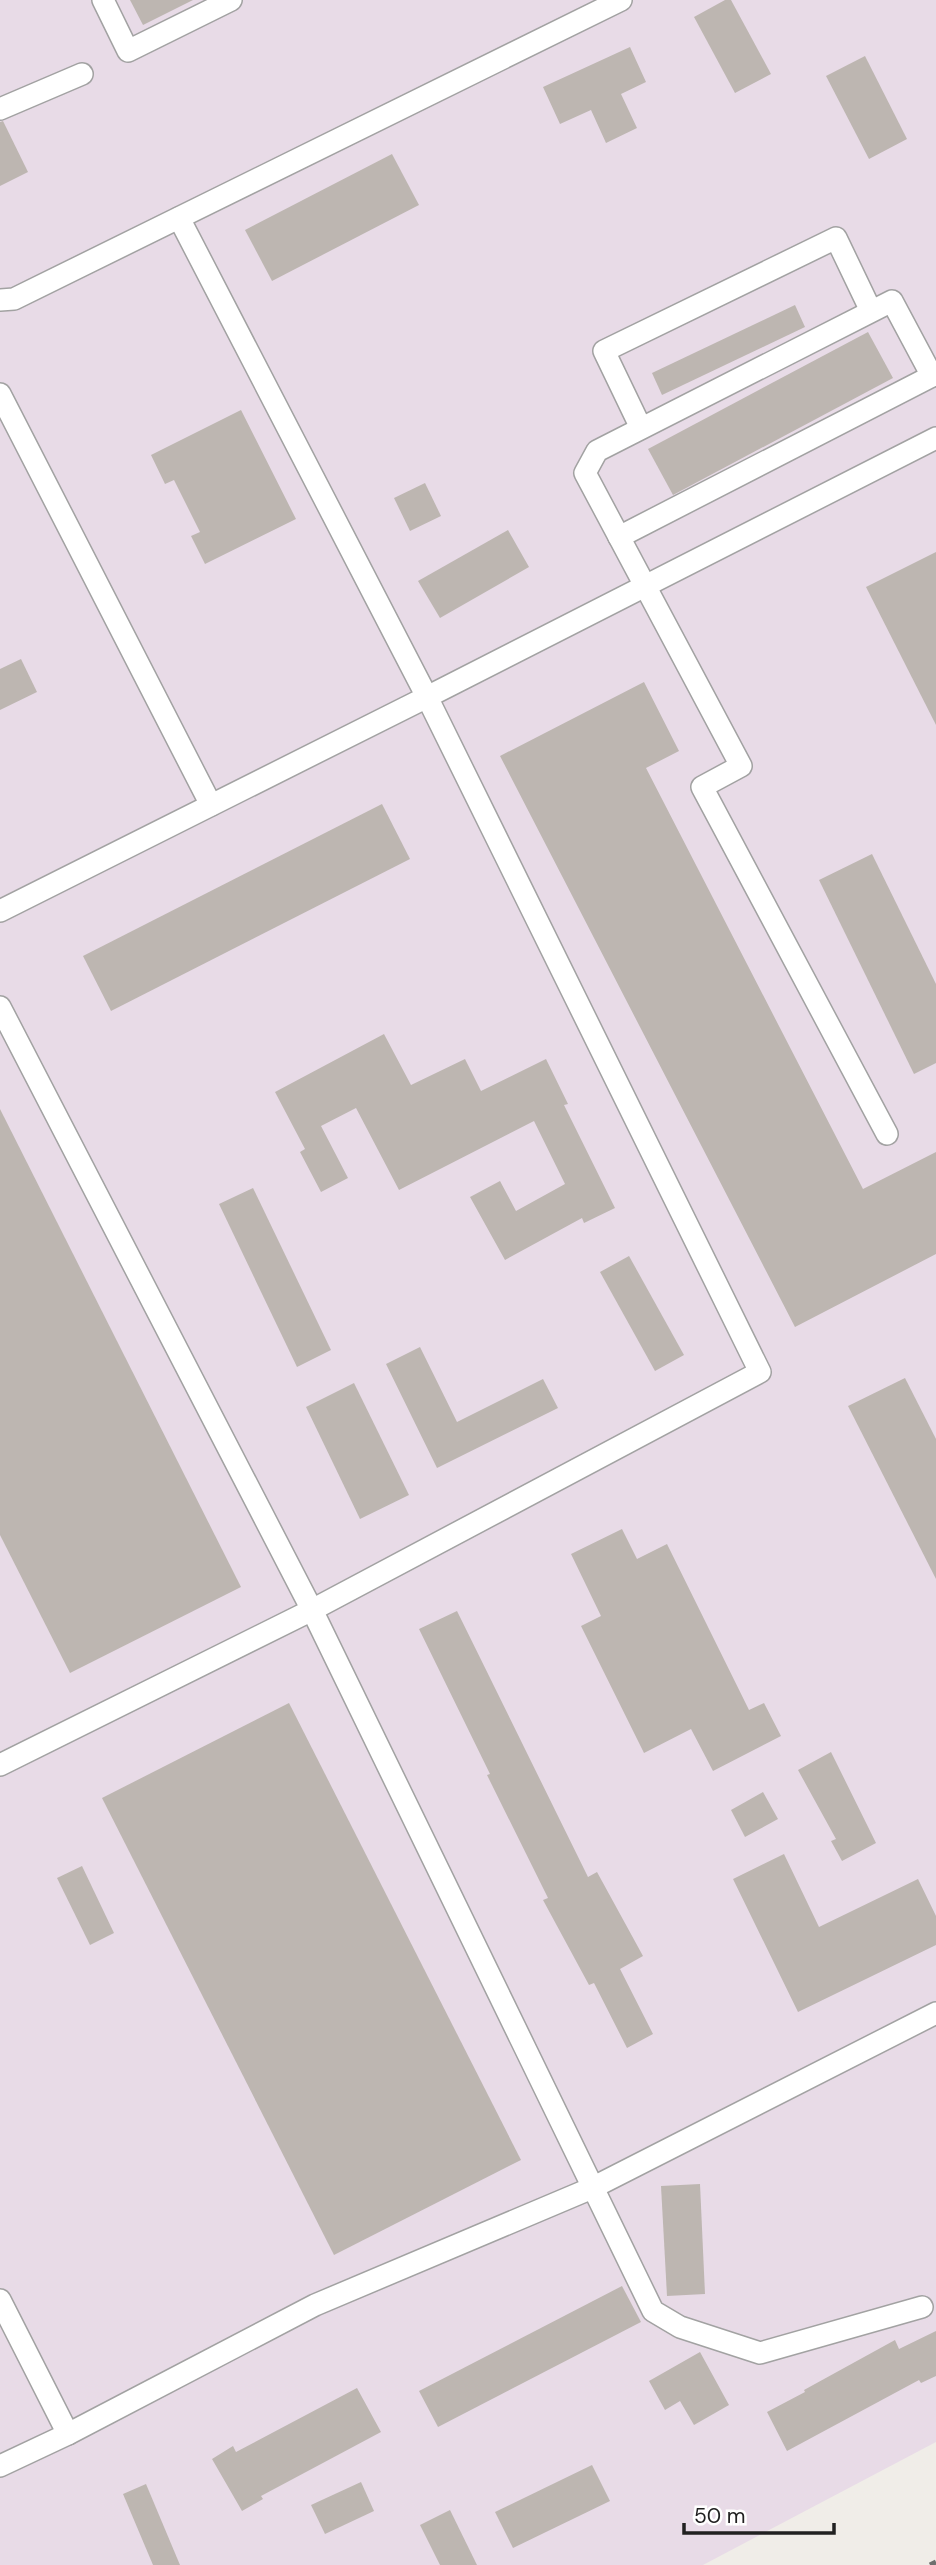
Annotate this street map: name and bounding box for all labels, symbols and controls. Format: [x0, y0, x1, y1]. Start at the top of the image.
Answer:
scale bar [684, 2492, 834, 2536]
text: 50 m [694, 2502, 745, 2530]

